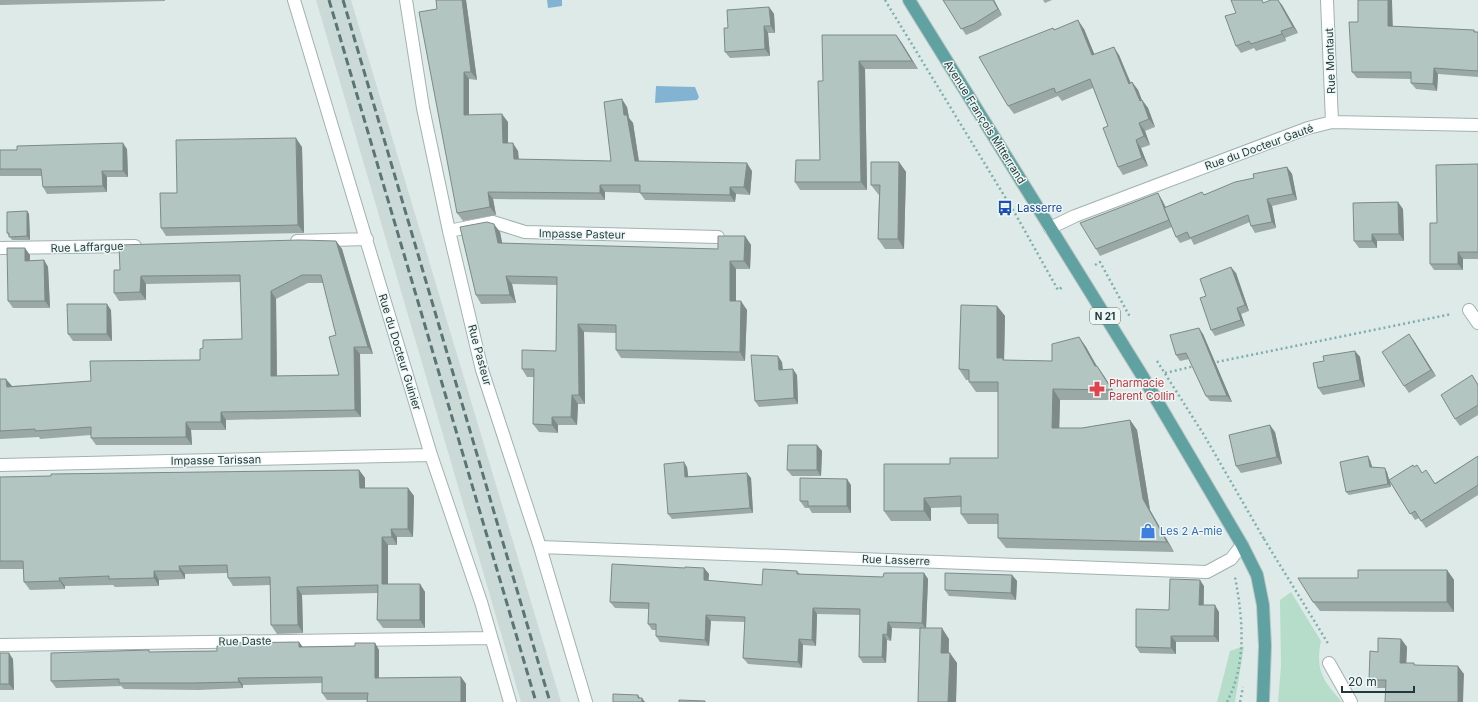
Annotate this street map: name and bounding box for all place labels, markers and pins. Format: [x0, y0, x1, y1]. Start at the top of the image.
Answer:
bus stop icon: Lasserre [996, 199, 1014, 217]
place label: Lasserre [1017, 201, 1062, 215]
place label: Pharmacie Parent Collin [1109, 376, 1175, 403]
pharmacy icon: Pharmacie Parent Collin [1088, 380, 1106, 398]
shop icon: Les 2 A-mie [1139, 522, 1157, 540]
place label: Les 2 A-mie [1160, 524, 1222, 538]

